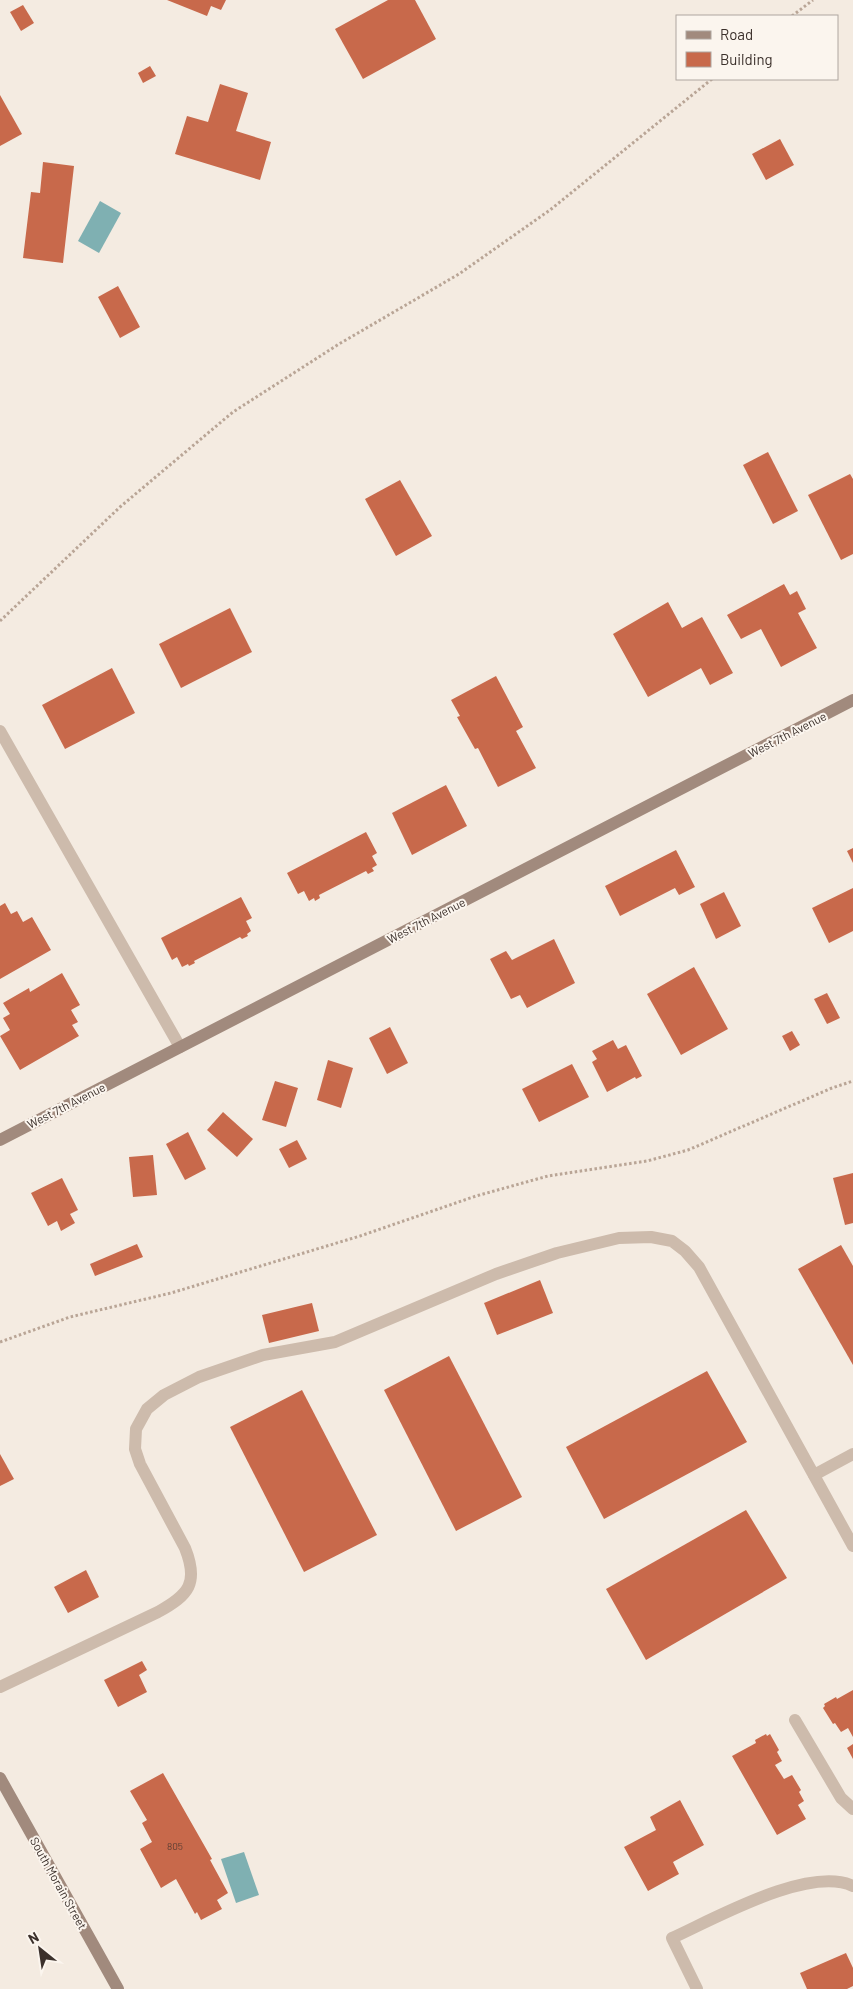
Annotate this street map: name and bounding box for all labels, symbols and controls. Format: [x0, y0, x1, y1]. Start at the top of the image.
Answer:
legend [676, 15, 838, 80]
text: Road [720, 25, 753, 43]
text: Building [720, 50, 773, 68]
street label: West 7th Avenue [746, 708, 828, 760]
street label: West 7th Avenue [385, 894, 467, 946]
street label: West 7th Avenue [25, 1079, 107, 1131]
street label: South Morain Street [28, 1834, 90, 1932]
house number: 805 [167, 1840, 183, 1852]
north arrow [15, 1924, 65, 1974]
text: N [25, 1928, 42, 1947]

